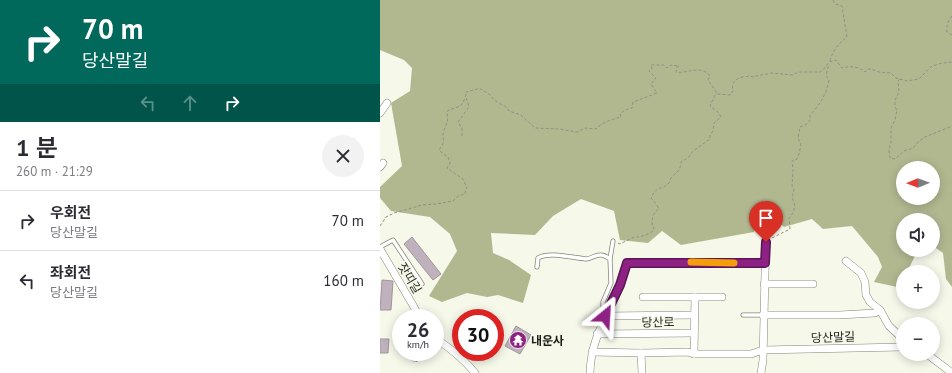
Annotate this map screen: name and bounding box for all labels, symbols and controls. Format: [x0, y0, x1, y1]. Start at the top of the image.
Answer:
text: 70 m [82, 10, 143, 47]
icon: right [16, 16, 68, 68]
text: 당산말길 [82, 49, 148, 72]
icon: left [137, 92, 159, 114]
icon: ahead [179, 92, 201, 114]
icon: right [221, 92, 243, 114]
text: 1 분 [16, 132, 58, 163]
button: close [322, 135, 364, 177]
north arrow [896, 161, 940, 205]
map controls [896, 161, 940, 361]
text: 260 m · 21:29 [16, 163, 93, 180]
pin [749, 201, 783, 242]
text: 우회전 [50, 203, 91, 222]
icon: arrive [755, 207, 777, 229]
icon: right [16, 210, 38, 232]
text: 70 m [331, 211, 364, 230]
button: sound [896, 213, 940, 257]
text: 당산말길 [50, 224, 98, 241]
street label: 잣띠길 [395, 260, 425, 296]
text: 좌회전 [50, 263, 91, 282]
button: + [896, 265, 940, 309]
icon: left [16, 270, 38, 292]
text: 160 m [323, 271, 364, 290]
text: 당산말길 [50, 284, 98, 301]
position arrow [584, 295, 626, 337]
speed limit sign: 30 [452, 309, 504, 361]
street label: 당산로 [641, 314, 675, 330]
text: 26 [407, 317, 429, 343]
button: − [896, 317, 940, 361]
street label: 당산말길 [811, 329, 855, 345]
temple icon: 내운사 [508, 330, 528, 350]
place label: 내운사 [531, 333, 564, 348]
text: km/h [407, 338, 429, 351]

